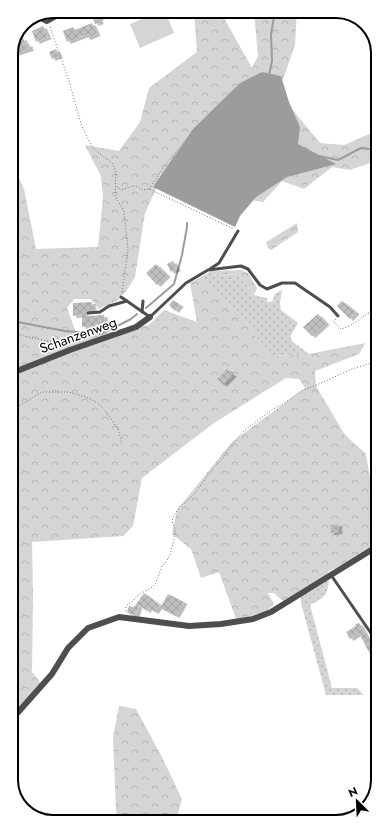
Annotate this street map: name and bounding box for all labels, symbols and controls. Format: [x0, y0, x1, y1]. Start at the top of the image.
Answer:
street label: Schanzenweg [37, 312, 119, 358]
north arrow [337, 781, 377, 821]
text: N [346, 783, 360, 801]

